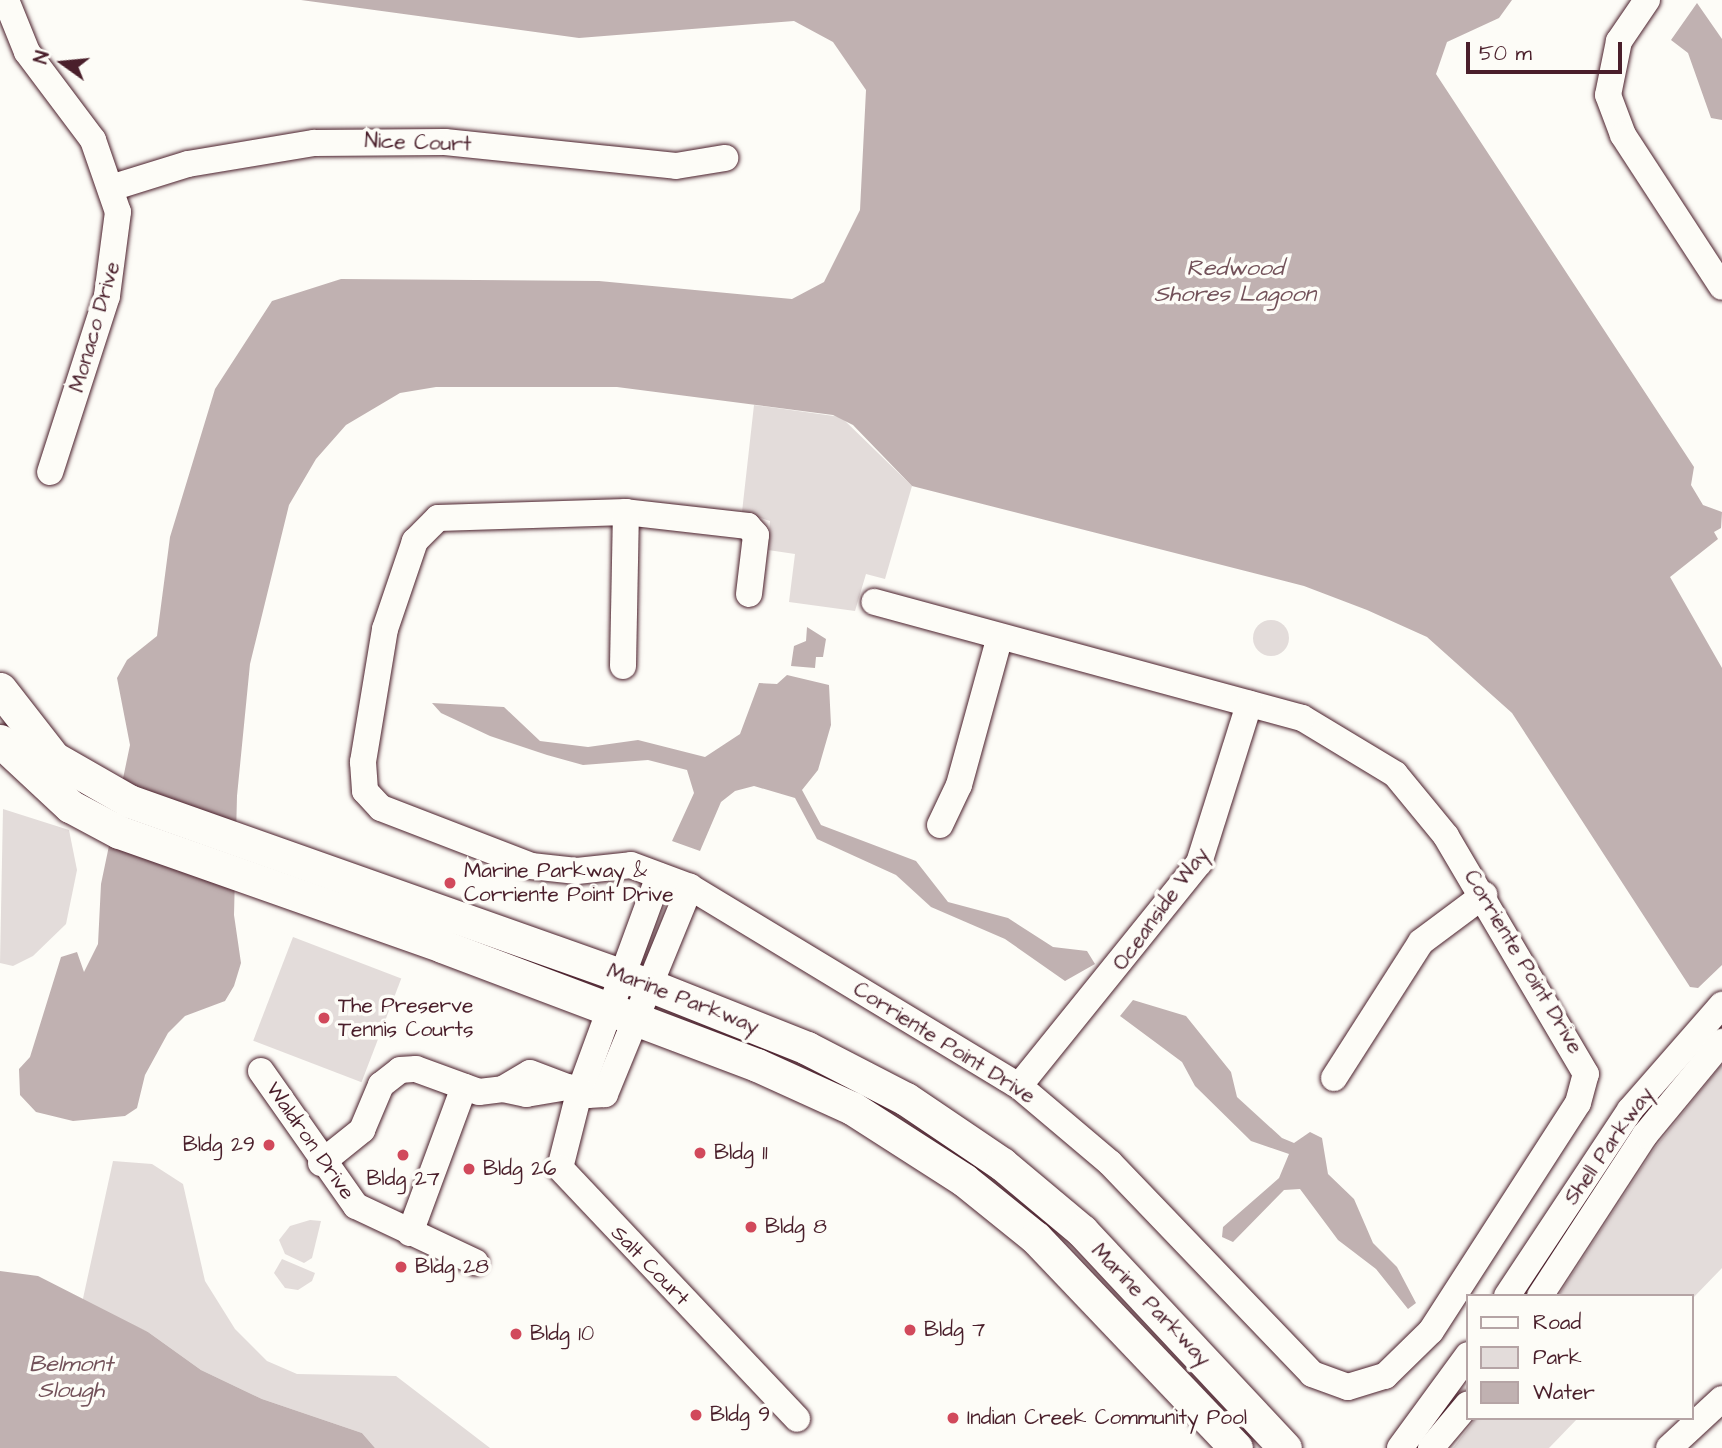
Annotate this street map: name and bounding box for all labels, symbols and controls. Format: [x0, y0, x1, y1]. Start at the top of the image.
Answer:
north arrow [28, 28, 98, 98]
scale bar [1470, 28, 1626, 72]
text: 50 m [1479, 39, 1532, 68]
text: N [28, 48, 57, 67]
street label: Nice Court [364, 129, 472, 157]
water label: Redwood Shores Lagoon [1154, 254, 1316, 308]
street label: Monaco Drive [64, 259, 126, 395]
street label: Oceanside Way [1108, 842, 1214, 976]
place label: Marine Parkway & Corriente Point Drive [464, 858, 674, 908]
street label: Corriente Point Drive [1458, 866, 1588, 1058]
marker: Marine Parkway & Corriente Point Drive [442, 875, 458, 891]
street label: Marine Parkway [603, 958, 763, 1040]
street label: Corriente Point Drive [848, 977, 1040, 1109]
place label: The Preserve Tennis Courts [338, 993, 474, 1043]
marker: The Preserve Tennis Courts [316, 1010, 332, 1026]
street label: Waldron Drive [260, 1077, 360, 1205]
street label: Shell Parkway [1559, 1082, 1659, 1210]
place label: Bldg 29 [183, 1132, 255, 1158]
marker: Bldg 29 [261, 1137, 277, 1153]
place label: Bldg 11 [714, 1140, 768, 1166]
marker: Bldg 11 [692, 1145, 708, 1161]
marker: Bldg 27 [395, 1147, 411, 1163]
place label: Bldg 26 [483, 1156, 556, 1182]
marker: Bldg 26 [461, 1161, 477, 1177]
place label: Bldg 27 [366, 1166, 440, 1192]
place label: Bldg 8 [765, 1214, 827, 1240]
marker: Bldg 8 [743, 1219, 759, 1235]
street label: Salt Court [606, 1221, 694, 1311]
street label: Marine Parkway [1086, 1238, 1216, 1372]
place label: Bldg 28 [415, 1254, 489, 1280]
marker: Bldg 28 [393, 1259, 409, 1275]
legend [1466, 1294, 1694, 1420]
text: Road [1533, 1308, 1581, 1337]
place label: Bldg 7 [924, 1317, 985, 1343]
place label: Bldg 10 [530, 1321, 594, 1347]
marker: Bldg 7 [902, 1322, 918, 1338]
marker: Bldg 10 [508, 1326, 524, 1342]
text: Park [1533, 1343, 1582, 1372]
water label: Belmont Slough [29, 1350, 113, 1404]
text: Water [1533, 1378, 1595, 1407]
place label: Bldg 9 [710, 1402, 770, 1428]
place label: Indian Creek Community Pool [967, 1405, 1247, 1431]
marker: Bldg 9 [688, 1407, 704, 1423]
marker: Indian Creek Community Pool [945, 1410, 961, 1426]

